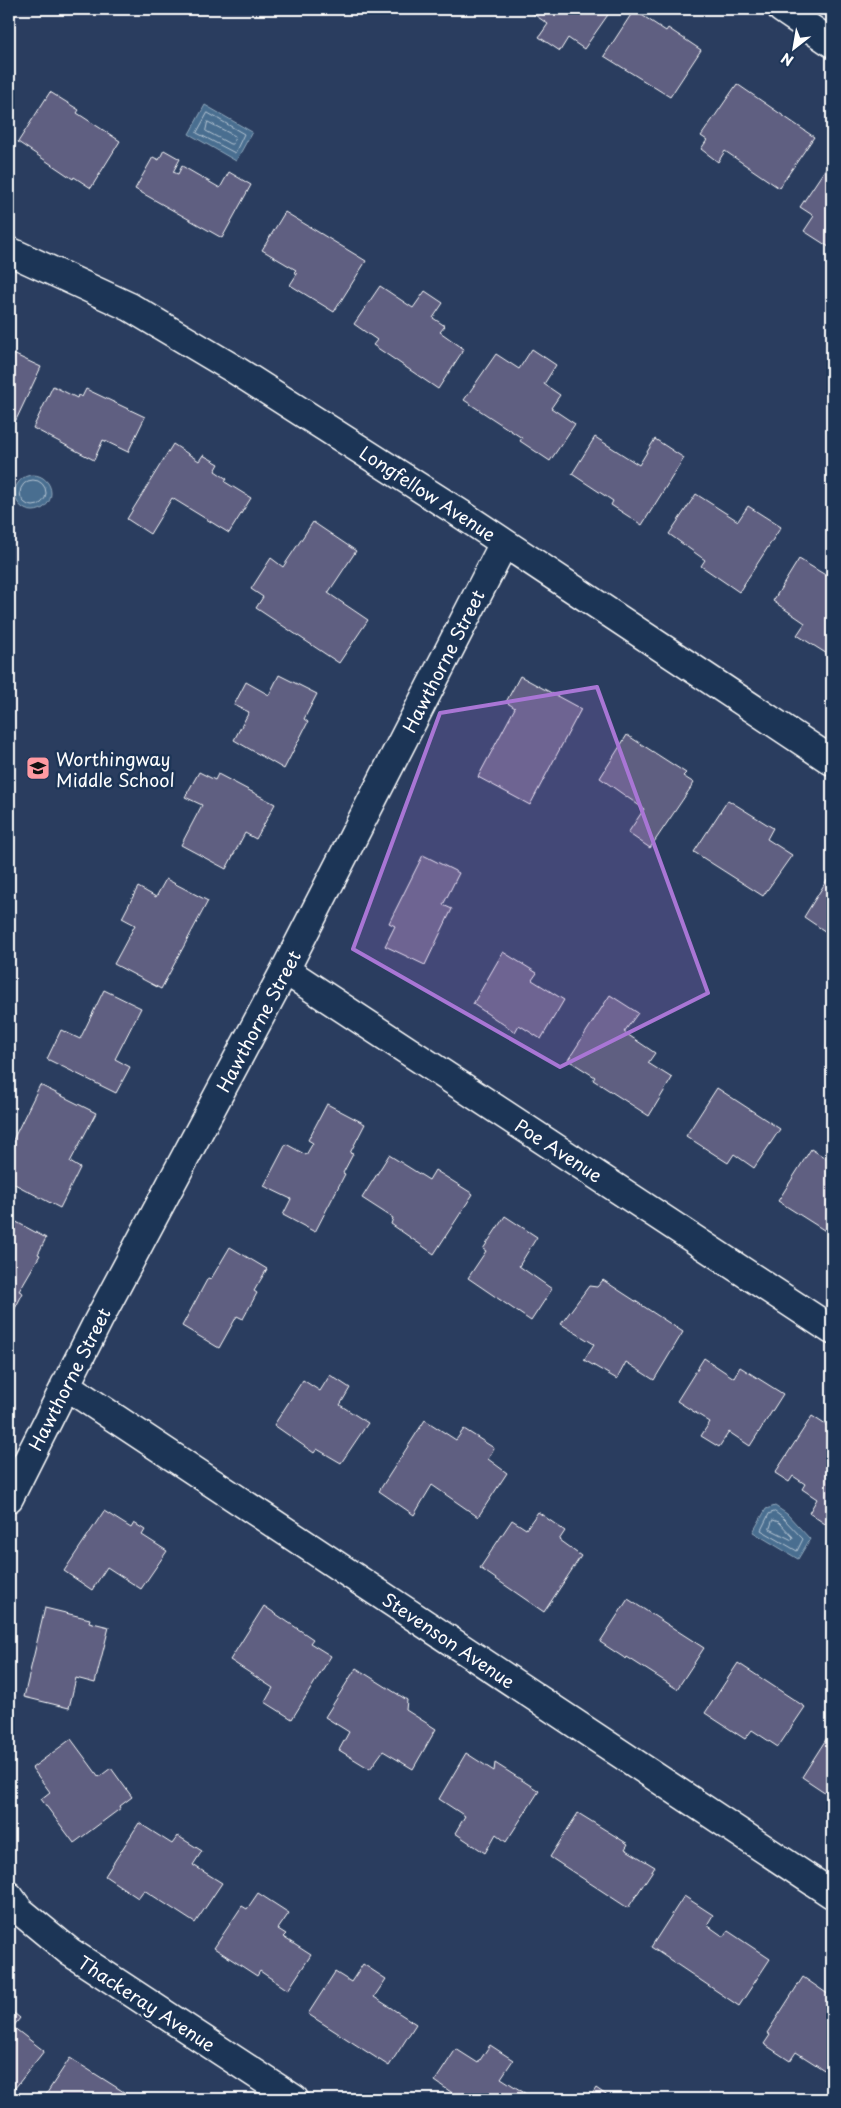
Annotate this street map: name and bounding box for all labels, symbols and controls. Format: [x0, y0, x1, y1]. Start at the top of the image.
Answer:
north arrow [768, 22, 818, 72]
text: N [777, 48, 797, 71]
street label: Longfellow Avenue [354, 439, 502, 547]
street label: Hawthorne Street [395, 585, 491, 737]
place label: Worthingway Middle School [56, 745, 175, 793]
school or university icon: Worthingway Middle School [25, 755, 51, 781]
street label: Hawthorne Street [209, 945, 307, 1097]
street label: Poe Avenue [510, 1112, 608, 1188]
street label: Hawthorne Street [21, 1303, 117, 1455]
street label: Stevenson Avenue [377, 1586, 521, 1695]
street label: Thackeray Avenue [73, 1948, 221, 2058]

